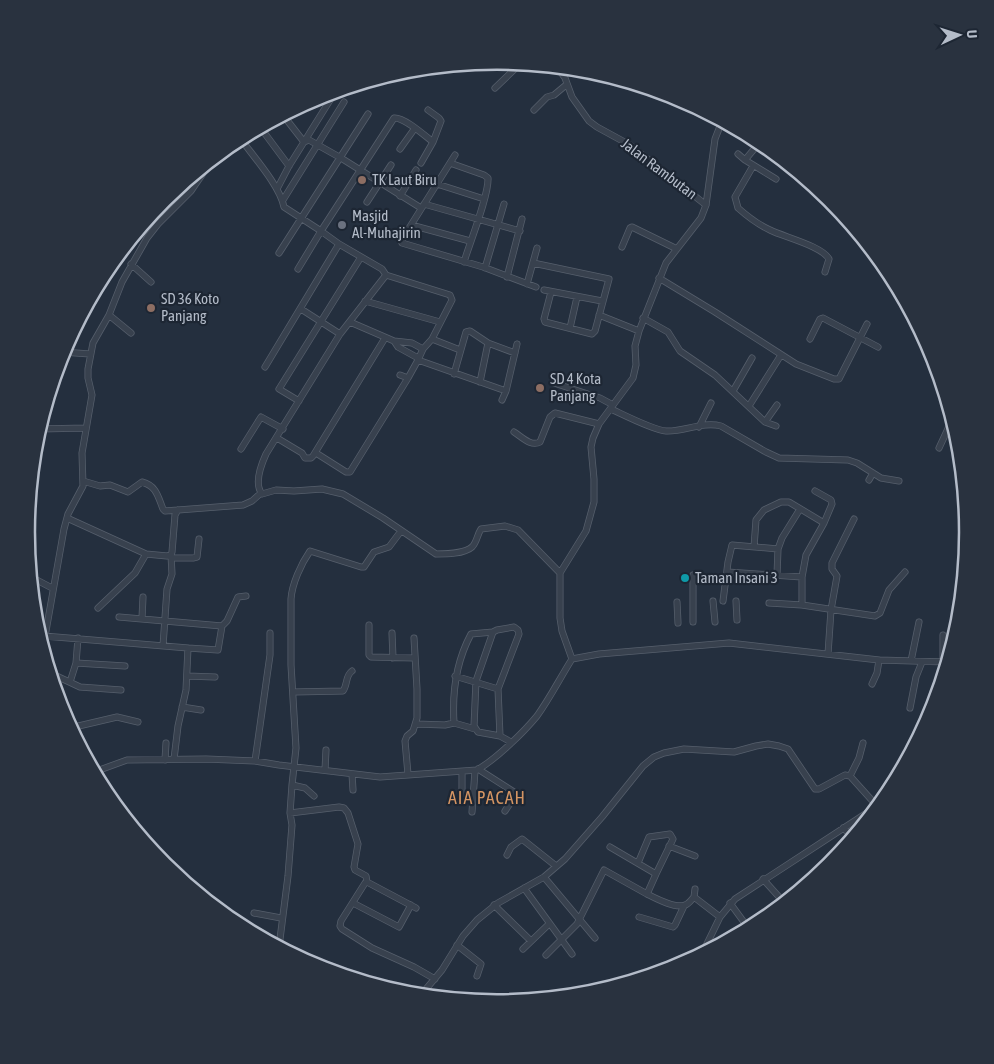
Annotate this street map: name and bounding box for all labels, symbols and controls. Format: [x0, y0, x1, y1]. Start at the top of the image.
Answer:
north arrow [934, 10, 984, 60]
text: U [964, 29, 980, 39]
street label: Jalan Rambutan [618, 135, 700, 203]
place label: TK Laut Biru [372, 171, 437, 188]
marker: TK Laut Biru [356, 174, 368, 186]
place label: Masjid Al-Muhajirin [352, 207, 421, 241]
marker: Masjid Al-Muhajirin [336, 219, 348, 231]
place label: SD 36 Koto Panjang [161, 290, 219, 324]
marker: SD 36 Koto Panjang [145, 302, 157, 314]
place label: SD 4 Kota Panjang [550, 370, 601, 404]
marker: SD 4 Kota Panjang [534, 382, 546, 394]
place label: Taman Insani 3 [695, 569, 778, 586]
marker: Taman Insani 3 [679, 572, 691, 584]
district label: AIA PACAH [448, 787, 526, 808]

